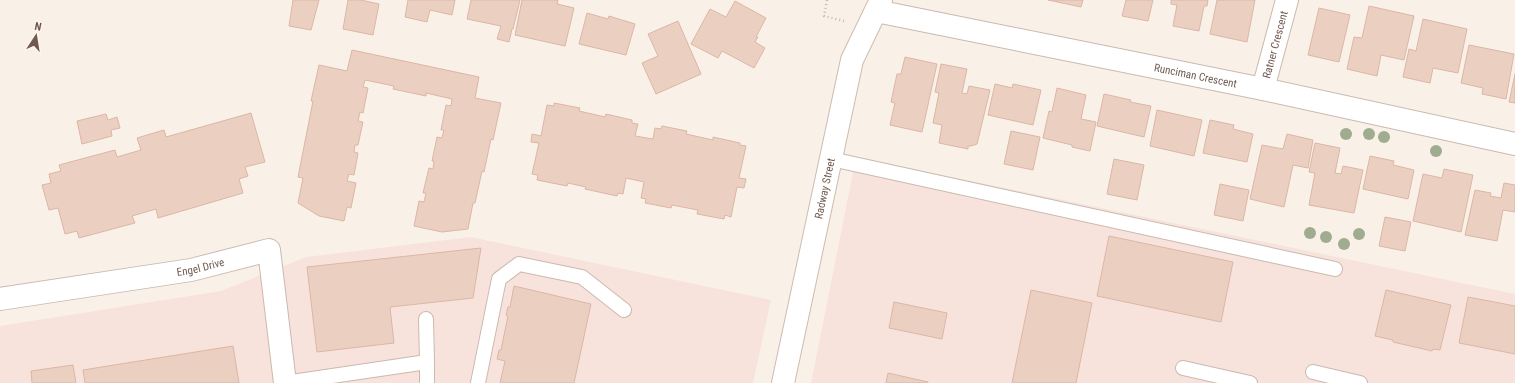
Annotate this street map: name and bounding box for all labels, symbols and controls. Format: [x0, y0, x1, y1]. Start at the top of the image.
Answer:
street label: Ratner Crescent [1260, 10, 1291, 80]
north arrow [16, 16, 56, 56]
text: N [33, 20, 43, 34]
street label: Runciman Crescent [1153, 61, 1238, 91]
street label: Radway Street [812, 157, 838, 220]
street label: Engel Drive [176, 256, 226, 279]

